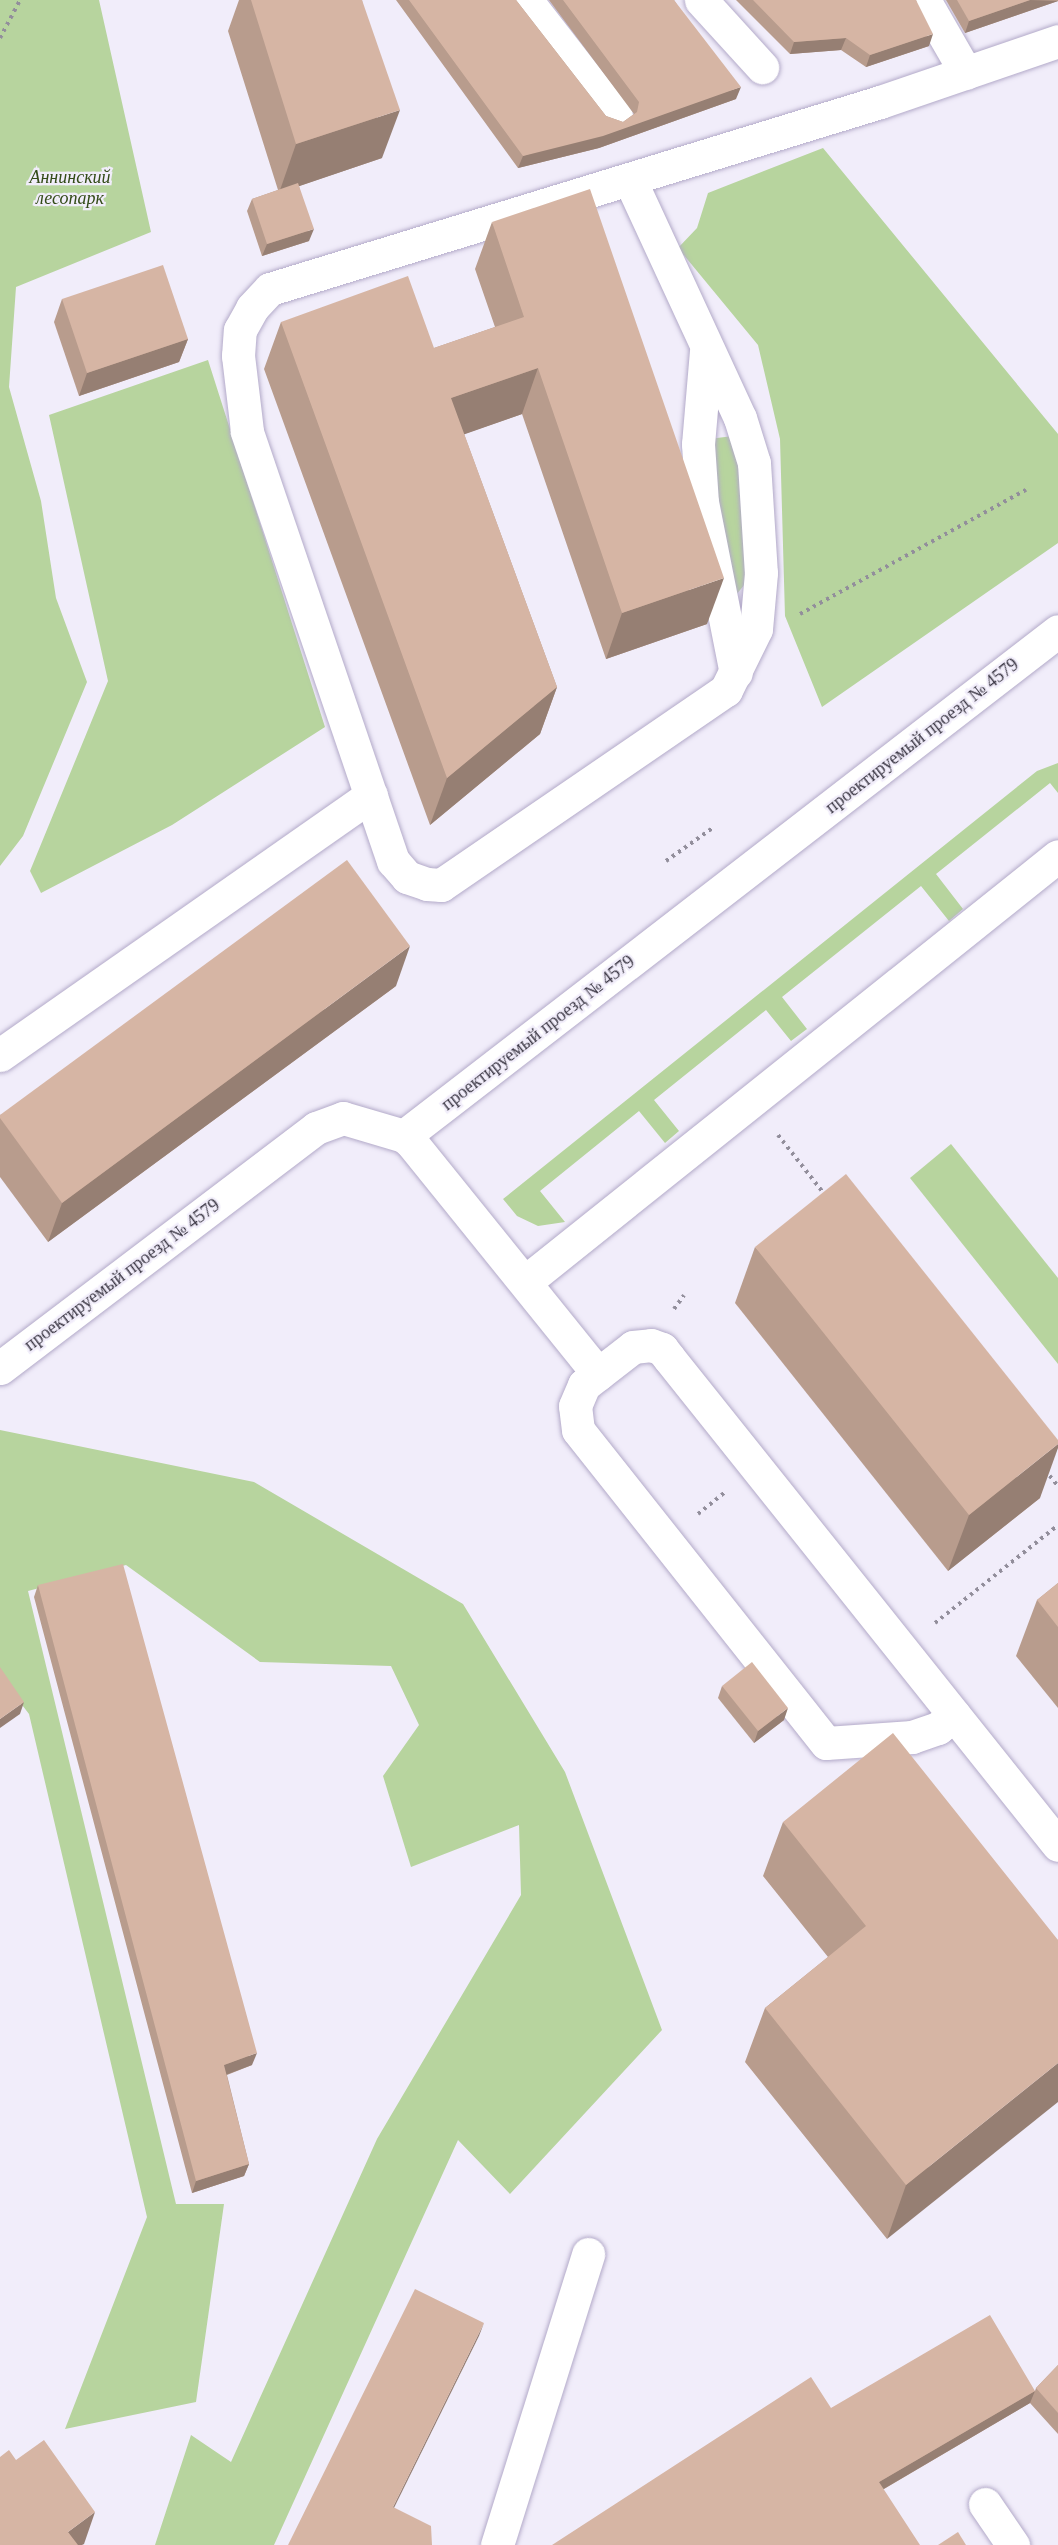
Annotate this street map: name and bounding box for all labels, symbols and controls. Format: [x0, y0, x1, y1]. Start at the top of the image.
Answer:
park label: Аннинский лесопарк [29, 167, 111, 210]
street label: проектируемый проезд № 4579 [821, 654, 1023, 818]
street label: проектируемый проезд № 4579 [437, 951, 639, 1115]
street label: проектируемый проезд № 4579 [20, 1194, 224, 1356]

